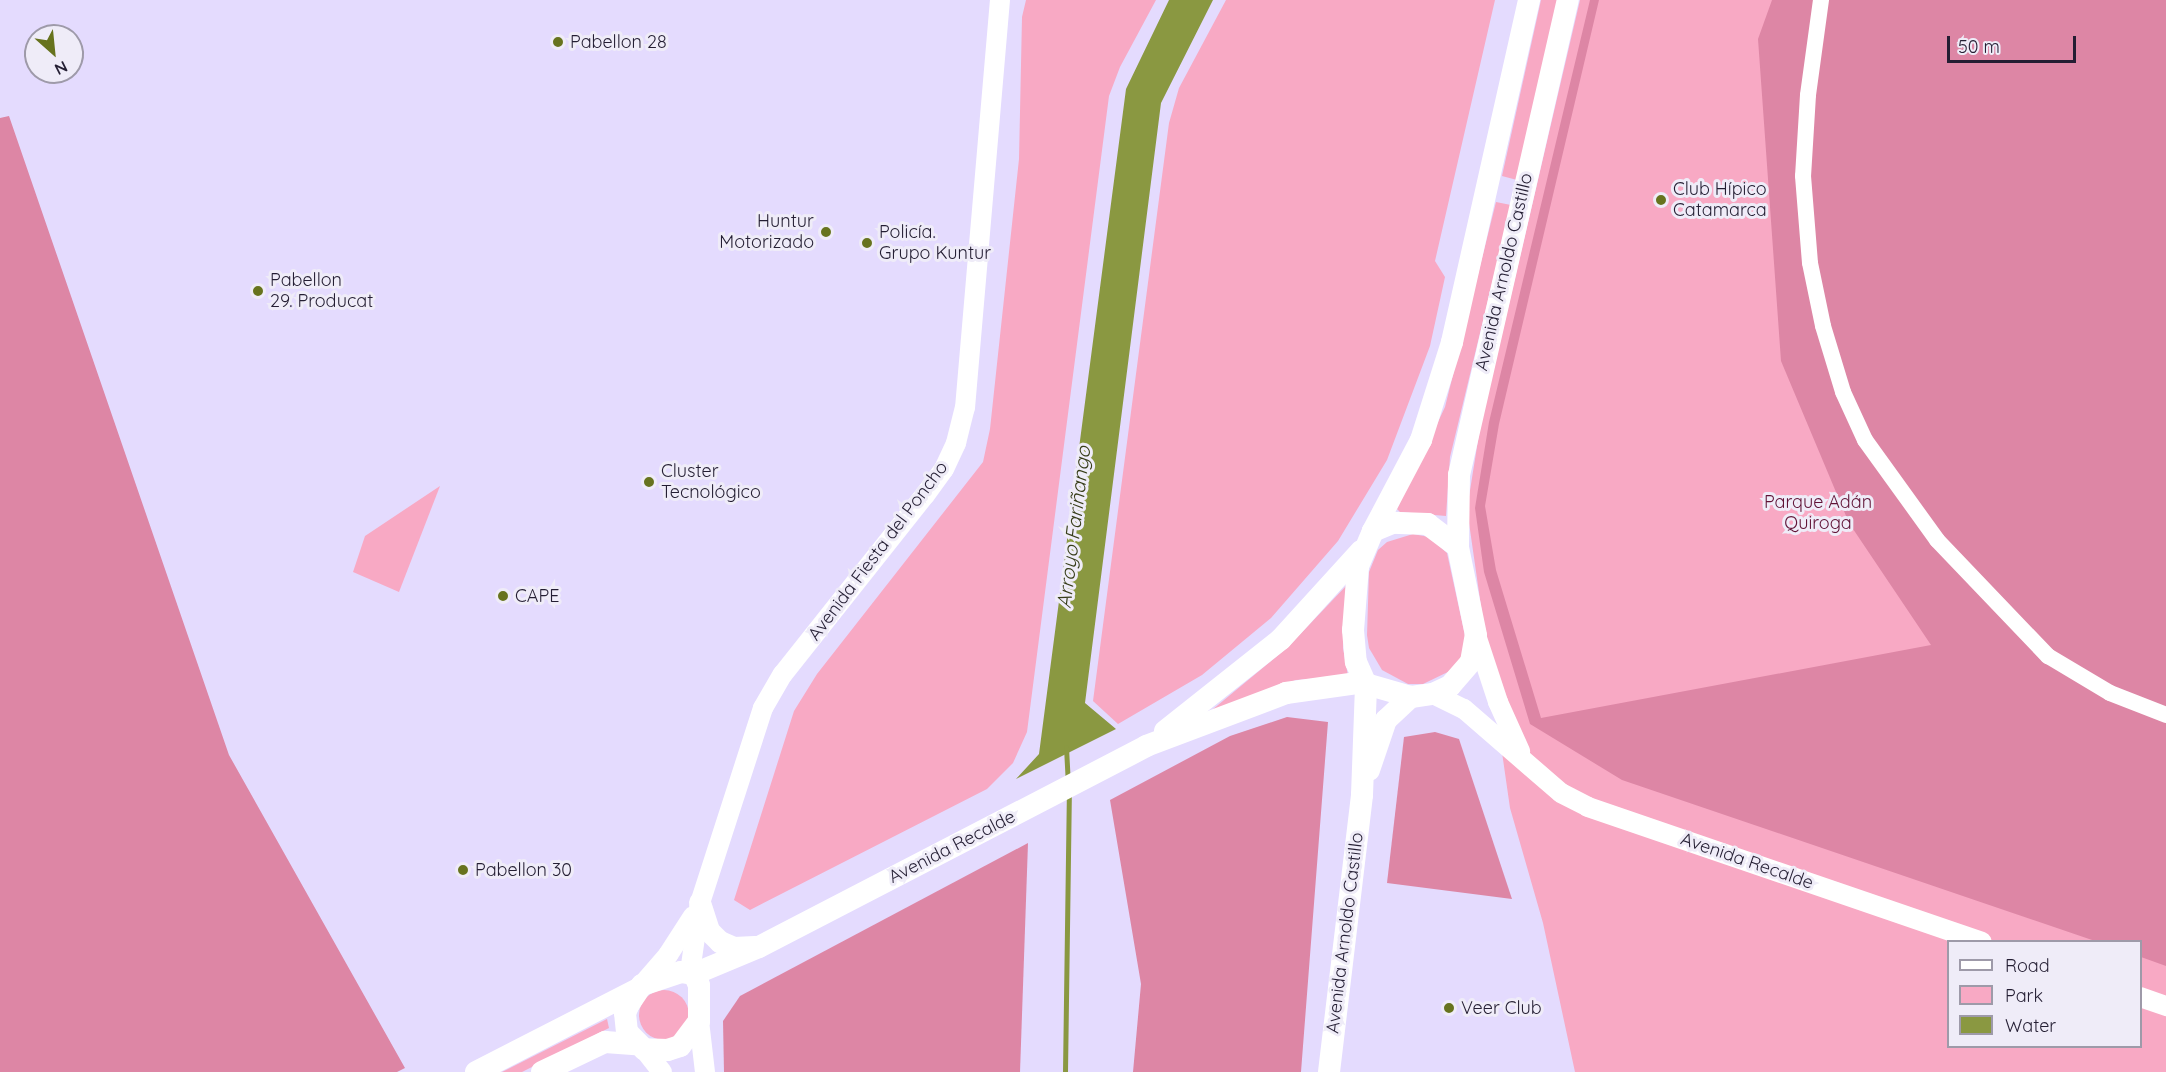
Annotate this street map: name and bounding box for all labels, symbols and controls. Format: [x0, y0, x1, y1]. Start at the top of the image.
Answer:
north arrow [24, 24, 84, 84]
scale bar [1950, 24, 2079, 62]
place label: Pabellon 28 [570, 31, 667, 53]
marker: Pabellon 28 [551, 35, 565, 49]
text: 50 m [1958, 35, 2000, 58]
text: N [51, 57, 71, 80]
street label: Avenida Arnoldo Castillo [1471, 171, 1537, 373]
place label: Club Hípico Catamarca [1673, 179, 1767, 222]
marker: Club Hípico Catamarca [1654, 193, 1668, 207]
place label: Huntur Motorizado [719, 211, 814, 254]
place label: Policía. Grupo Kuntur [879, 222, 991, 264]
marker: Huntur Motorizado [819, 225, 833, 239]
marker: Policía. Grupo Kuntur [860, 236, 874, 250]
place label: Pabellon 29. Producat [270, 270, 373, 312]
marker: Pabellon 29. Producat [251, 284, 265, 298]
water label: Arroyo Fariñango [1051, 445, 1095, 609]
street label: Avenida Fiesta del Poncho [804, 457, 952, 645]
place label: Cluster Tecnológico [661, 461, 761, 504]
marker: Cluster Tecnológico [642, 475, 656, 489]
park label: Parque Adán Quiroga [1764, 492, 1872, 534]
place label: CAPE [515, 585, 559, 607]
marker: CAPE [496, 589, 510, 603]
street label: Avenida Recalde [885, 806, 1019, 888]
street label: Avenida Recalde [1678, 828, 1816, 894]
street label: Avenida Arnoldo Castillo [1322, 831, 1368, 1035]
place label: Pabellon 30 [475, 859, 572, 881]
marker: Pabellon 30 [456, 863, 470, 877]
legend [1947, 940, 2142, 1048]
text: Road [2005, 954, 2050, 977]
text: Park [2005, 984, 2043, 1007]
place label: Veer Club [1461, 997, 1542, 1019]
marker: Veer Club [1442, 1001, 1456, 1015]
text: Water [2005, 1014, 2056, 1037]

